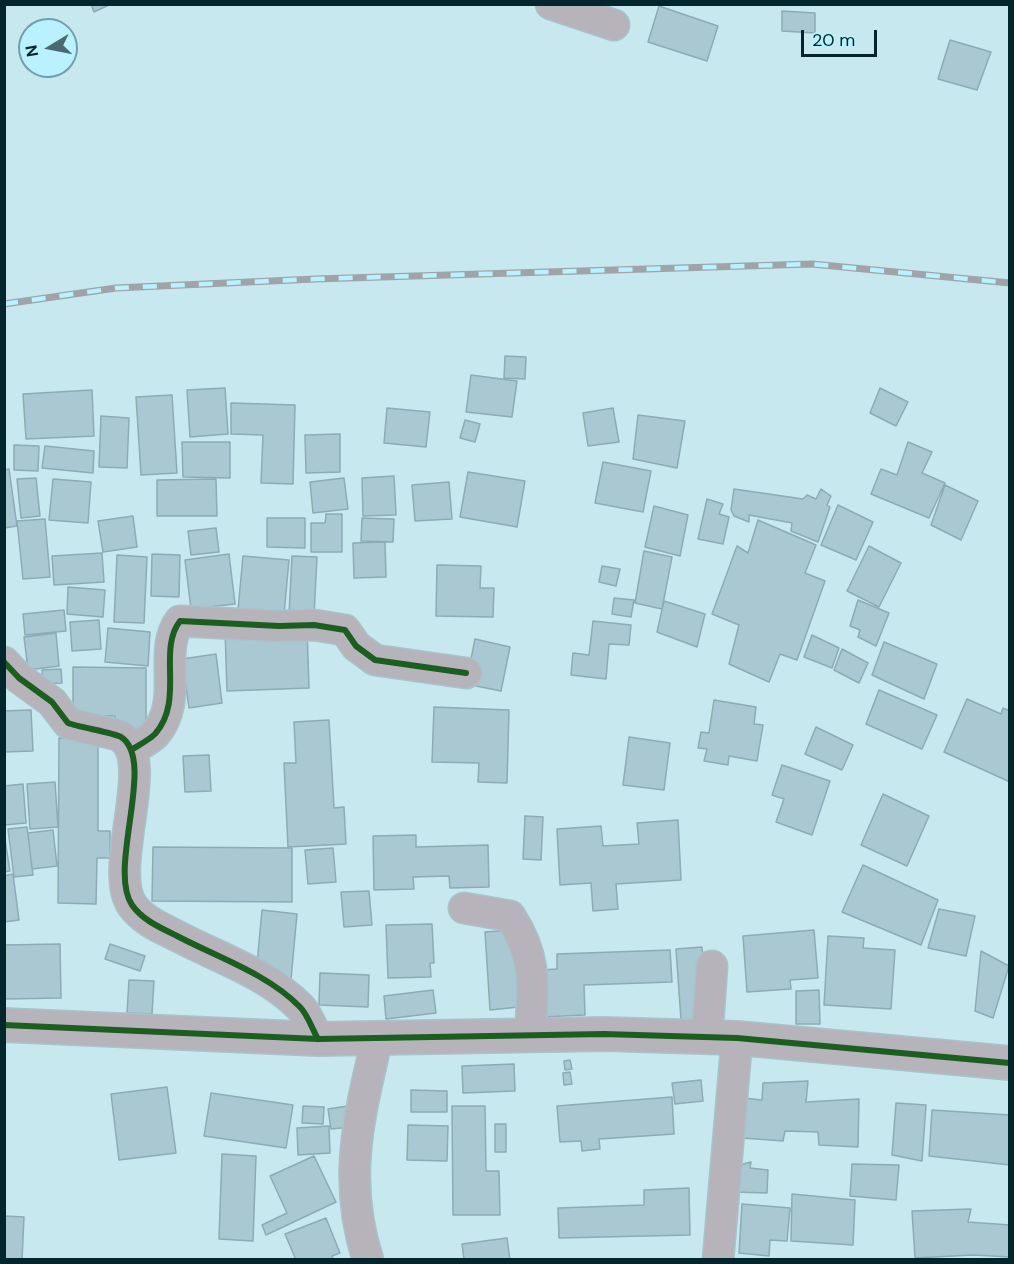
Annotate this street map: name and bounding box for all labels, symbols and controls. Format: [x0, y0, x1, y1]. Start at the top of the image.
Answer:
north arrow [18, 18, 78, 78]
scale bar [804, 18, 880, 56]
text: 20 m [812, 28, 855, 52]
text: N [20, 43, 43, 58]

